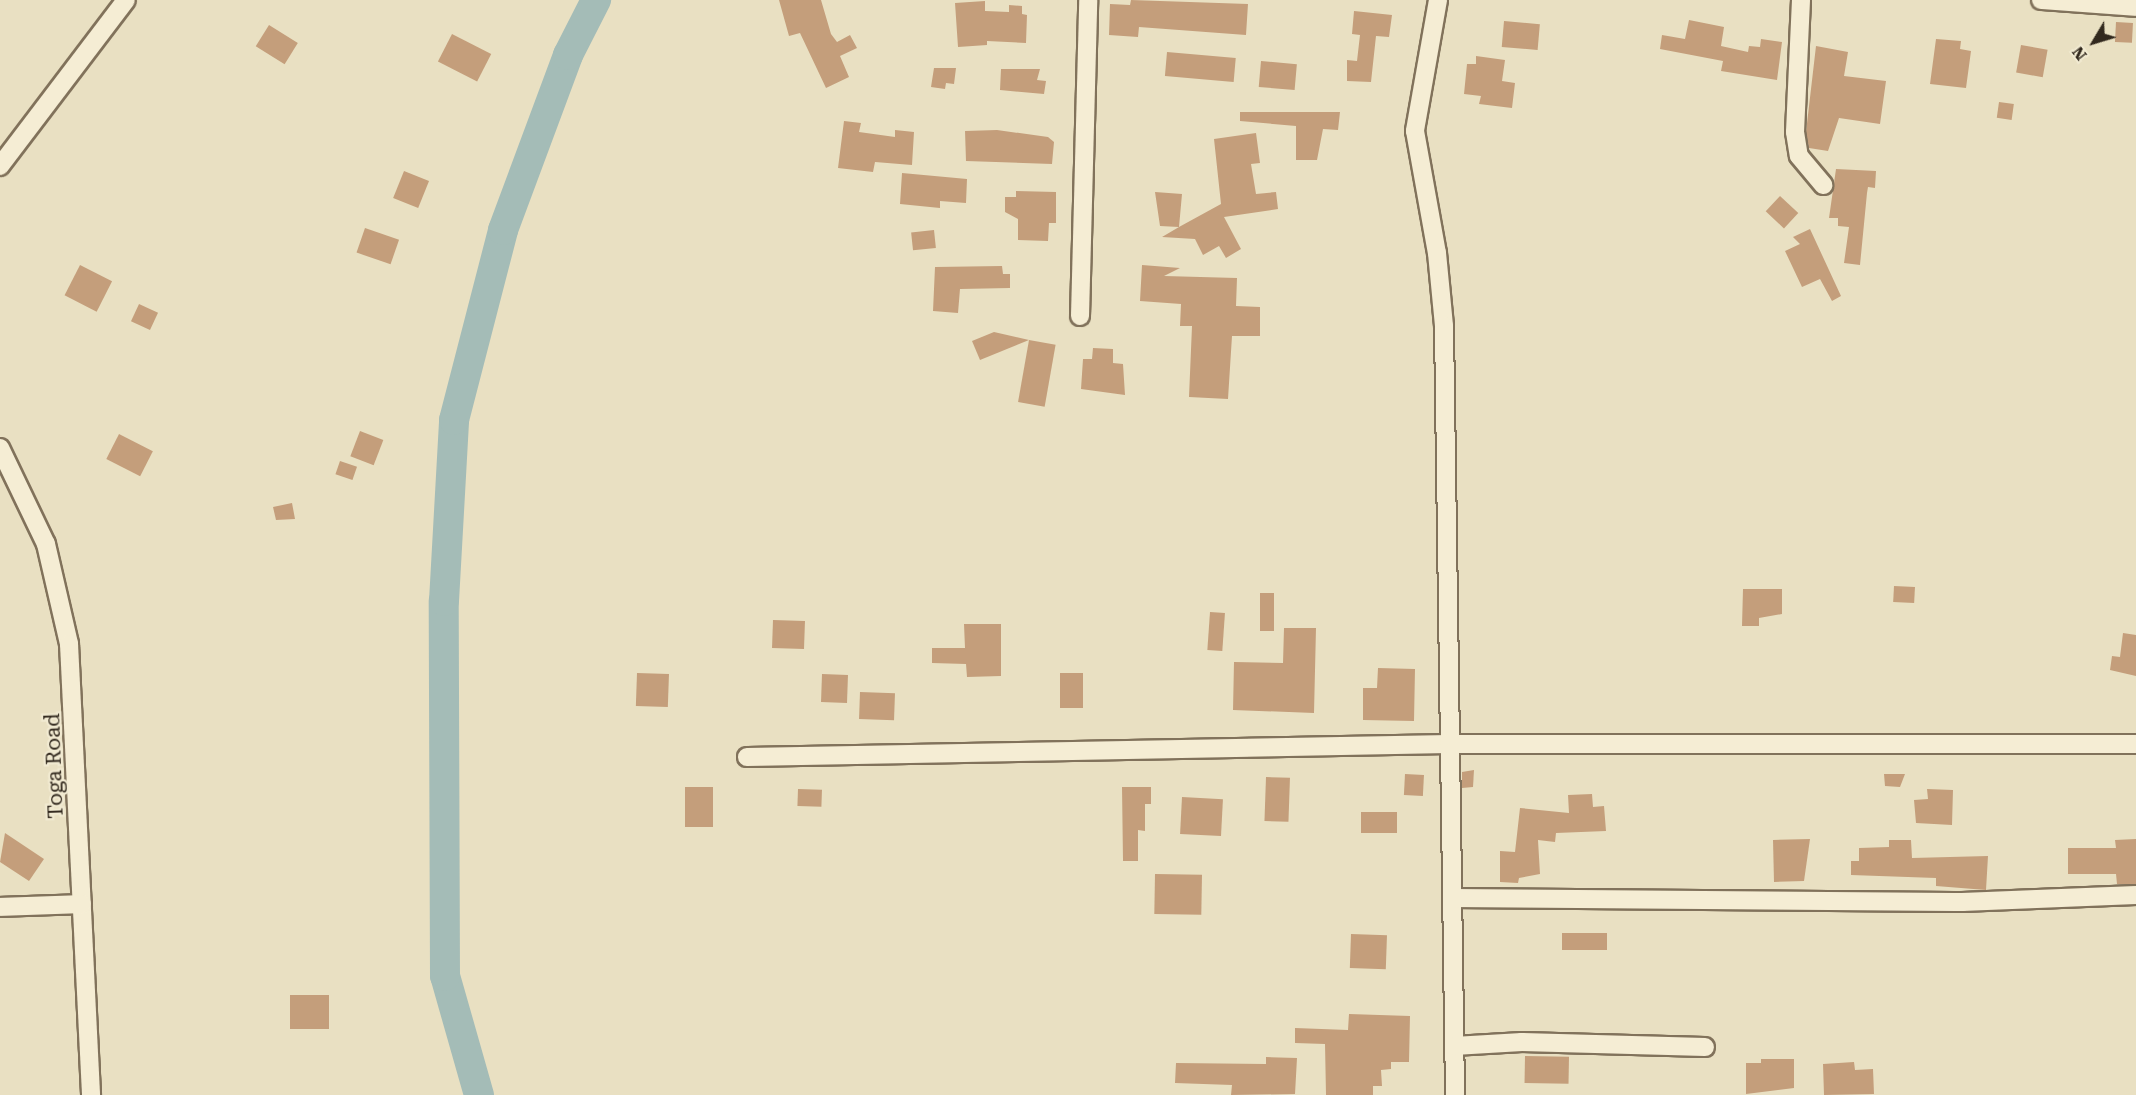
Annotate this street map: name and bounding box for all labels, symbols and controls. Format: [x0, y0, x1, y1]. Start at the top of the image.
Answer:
north arrow [2064, 12, 2124, 72]
text: N [2068, 43, 2091, 64]
street label: Toga Road [40, 713, 68, 819]

